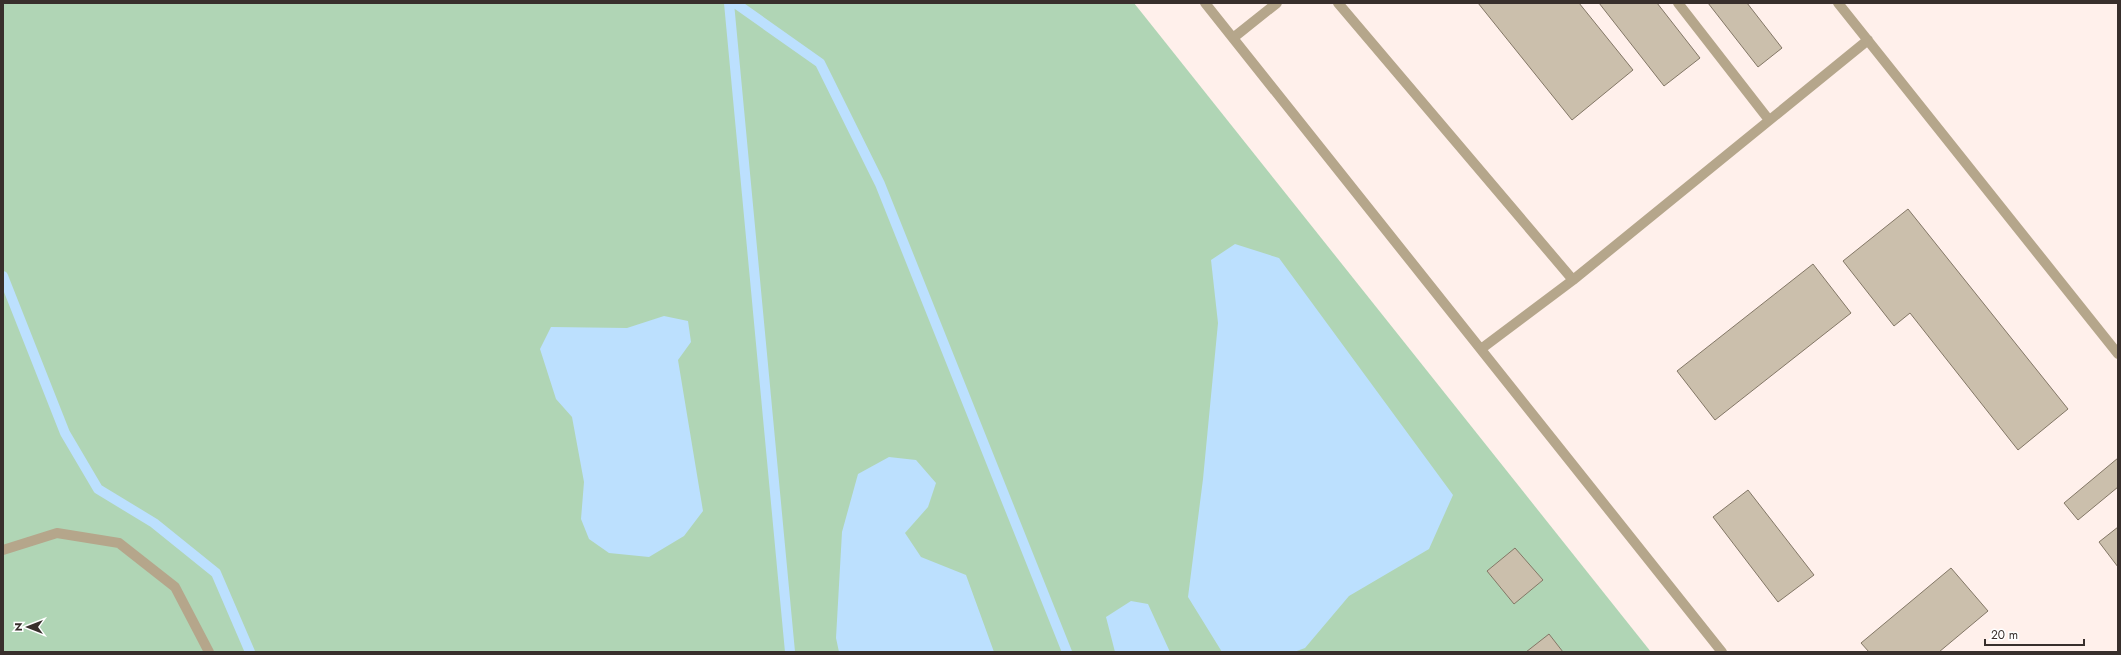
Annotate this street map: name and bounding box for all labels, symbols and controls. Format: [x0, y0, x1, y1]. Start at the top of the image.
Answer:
north arrow [8, 607, 48, 647]
scale bar [1985, 621, 2084, 647]
text: N [10, 623, 26, 631]
text: 20 m [1991, 626, 2018, 644]

